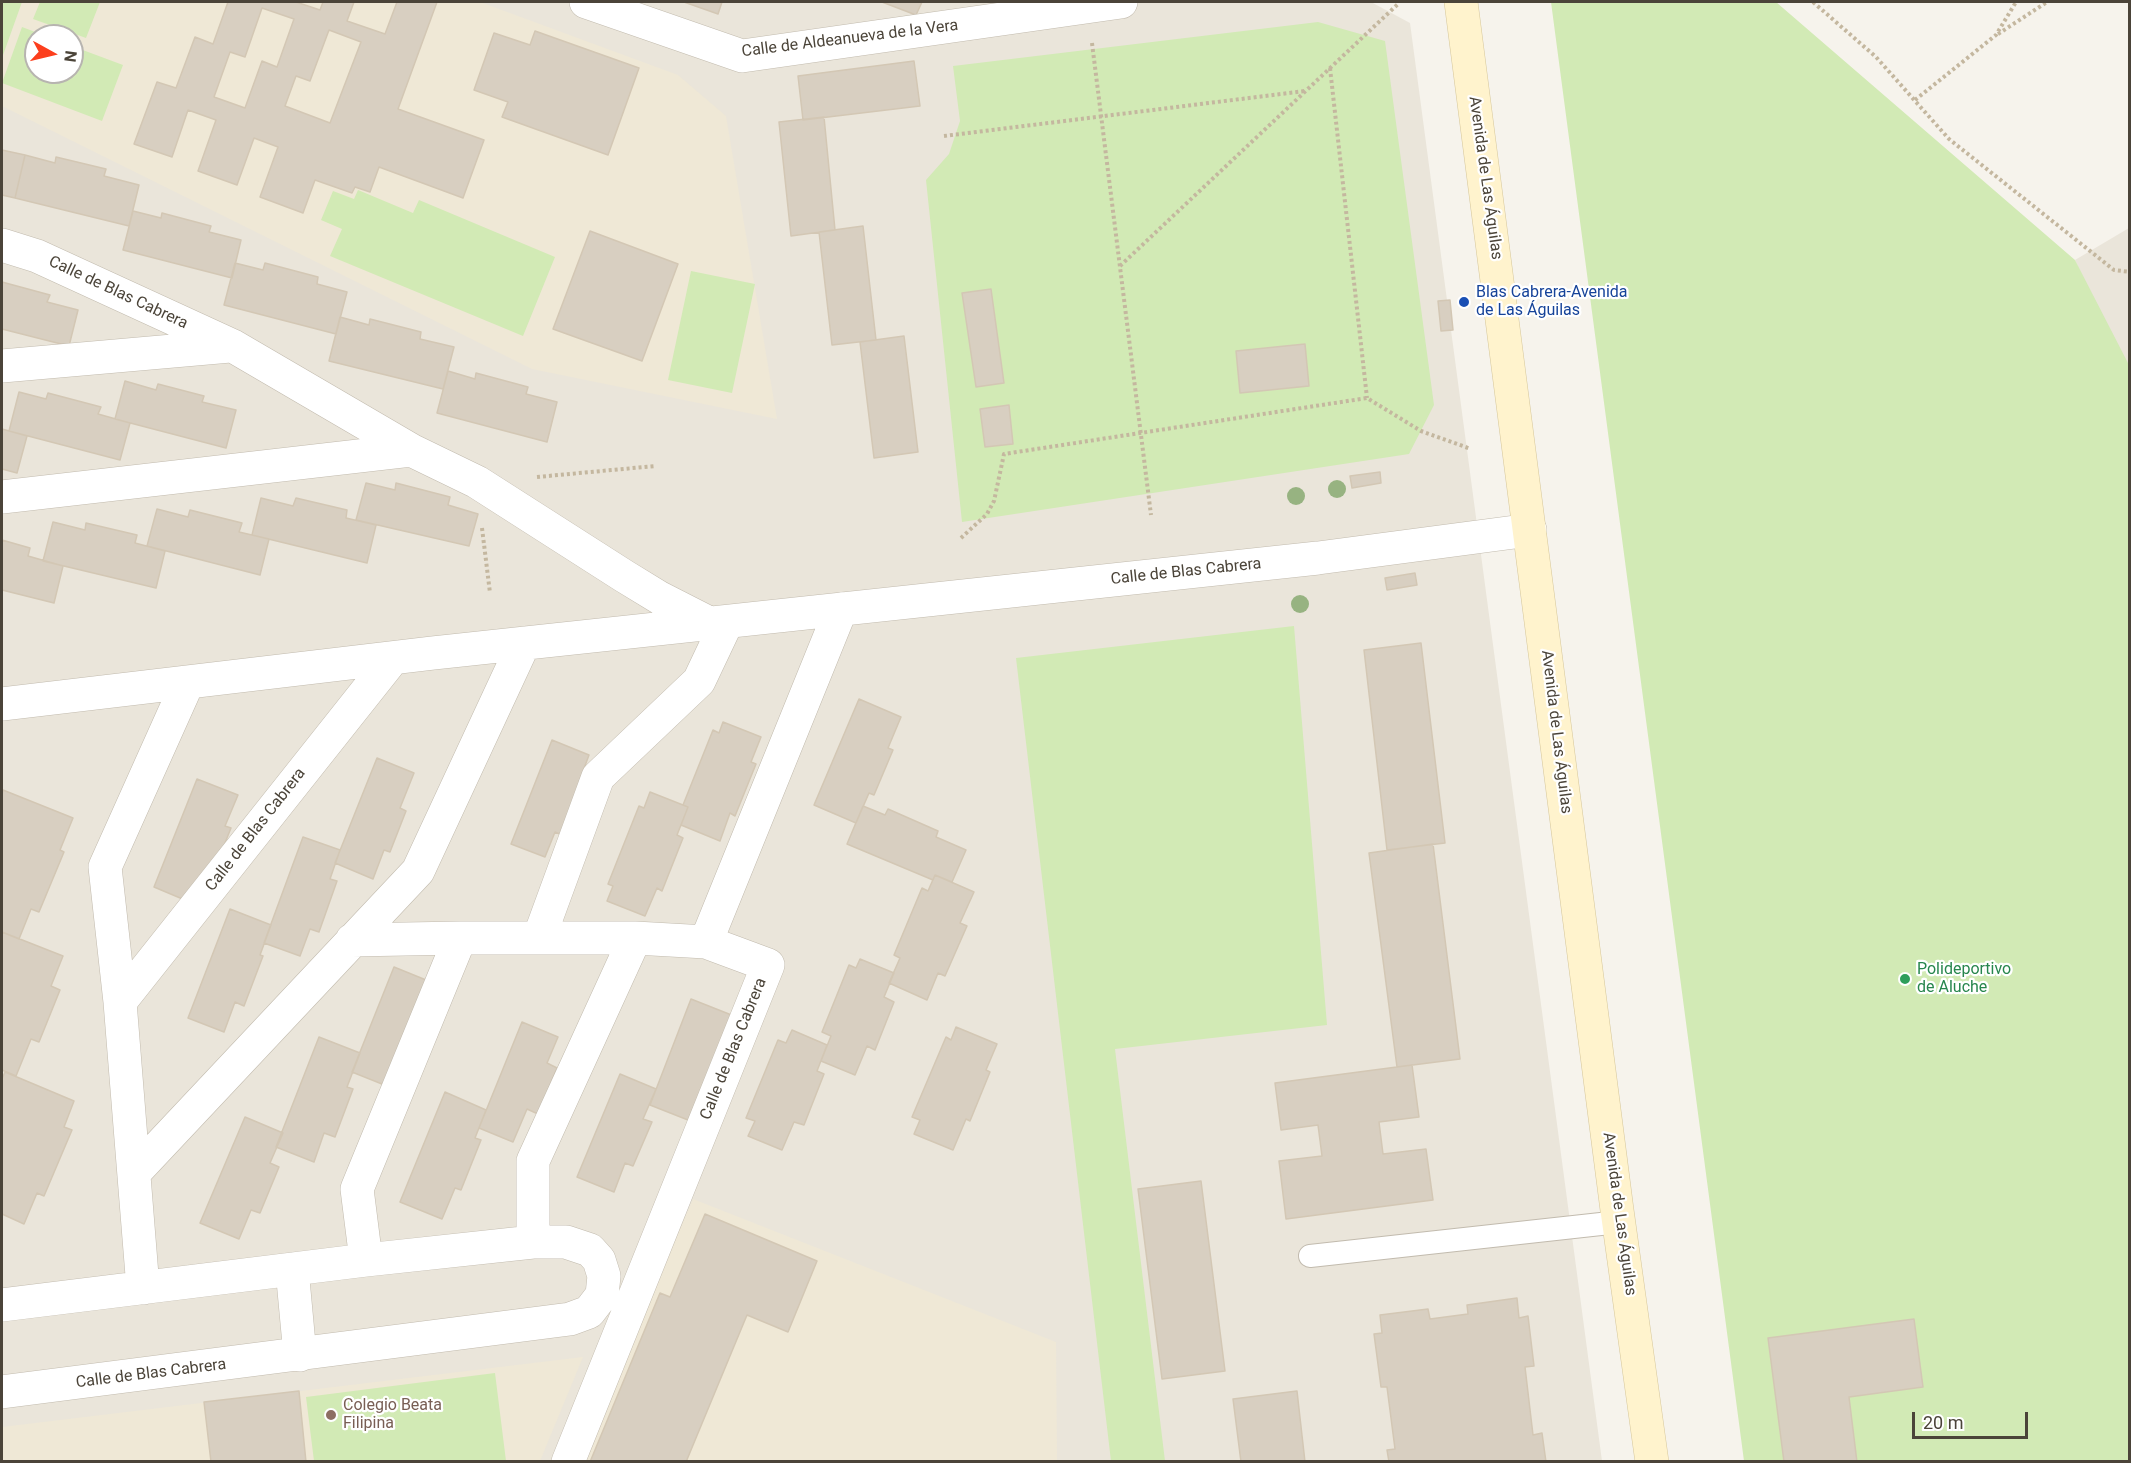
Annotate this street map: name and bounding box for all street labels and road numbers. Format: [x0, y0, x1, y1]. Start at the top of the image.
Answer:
street label: Calle de Aldeanueva de la Vera [741, 16, 959, 62]
street label: Avenida de Las Águilas [1464, 95, 1506, 261]
street label: Calle de Blas Cabrera [45, 252, 191, 334]
street label: Calle de Blas Cabrera [1110, 555, 1262, 589]
street label: Avenida de Las Águilas [1536, 649, 1576, 815]
street label: Calle de Blas Cabrera [202, 764, 310, 896]
street label: Calle de Blas Cabrera [697, 975, 771, 1123]
street label: Avenida de Las Águilas [1598, 1131, 1640, 1297]
street label: Calle de Blas Cabrera [75, 1355, 227, 1393]

